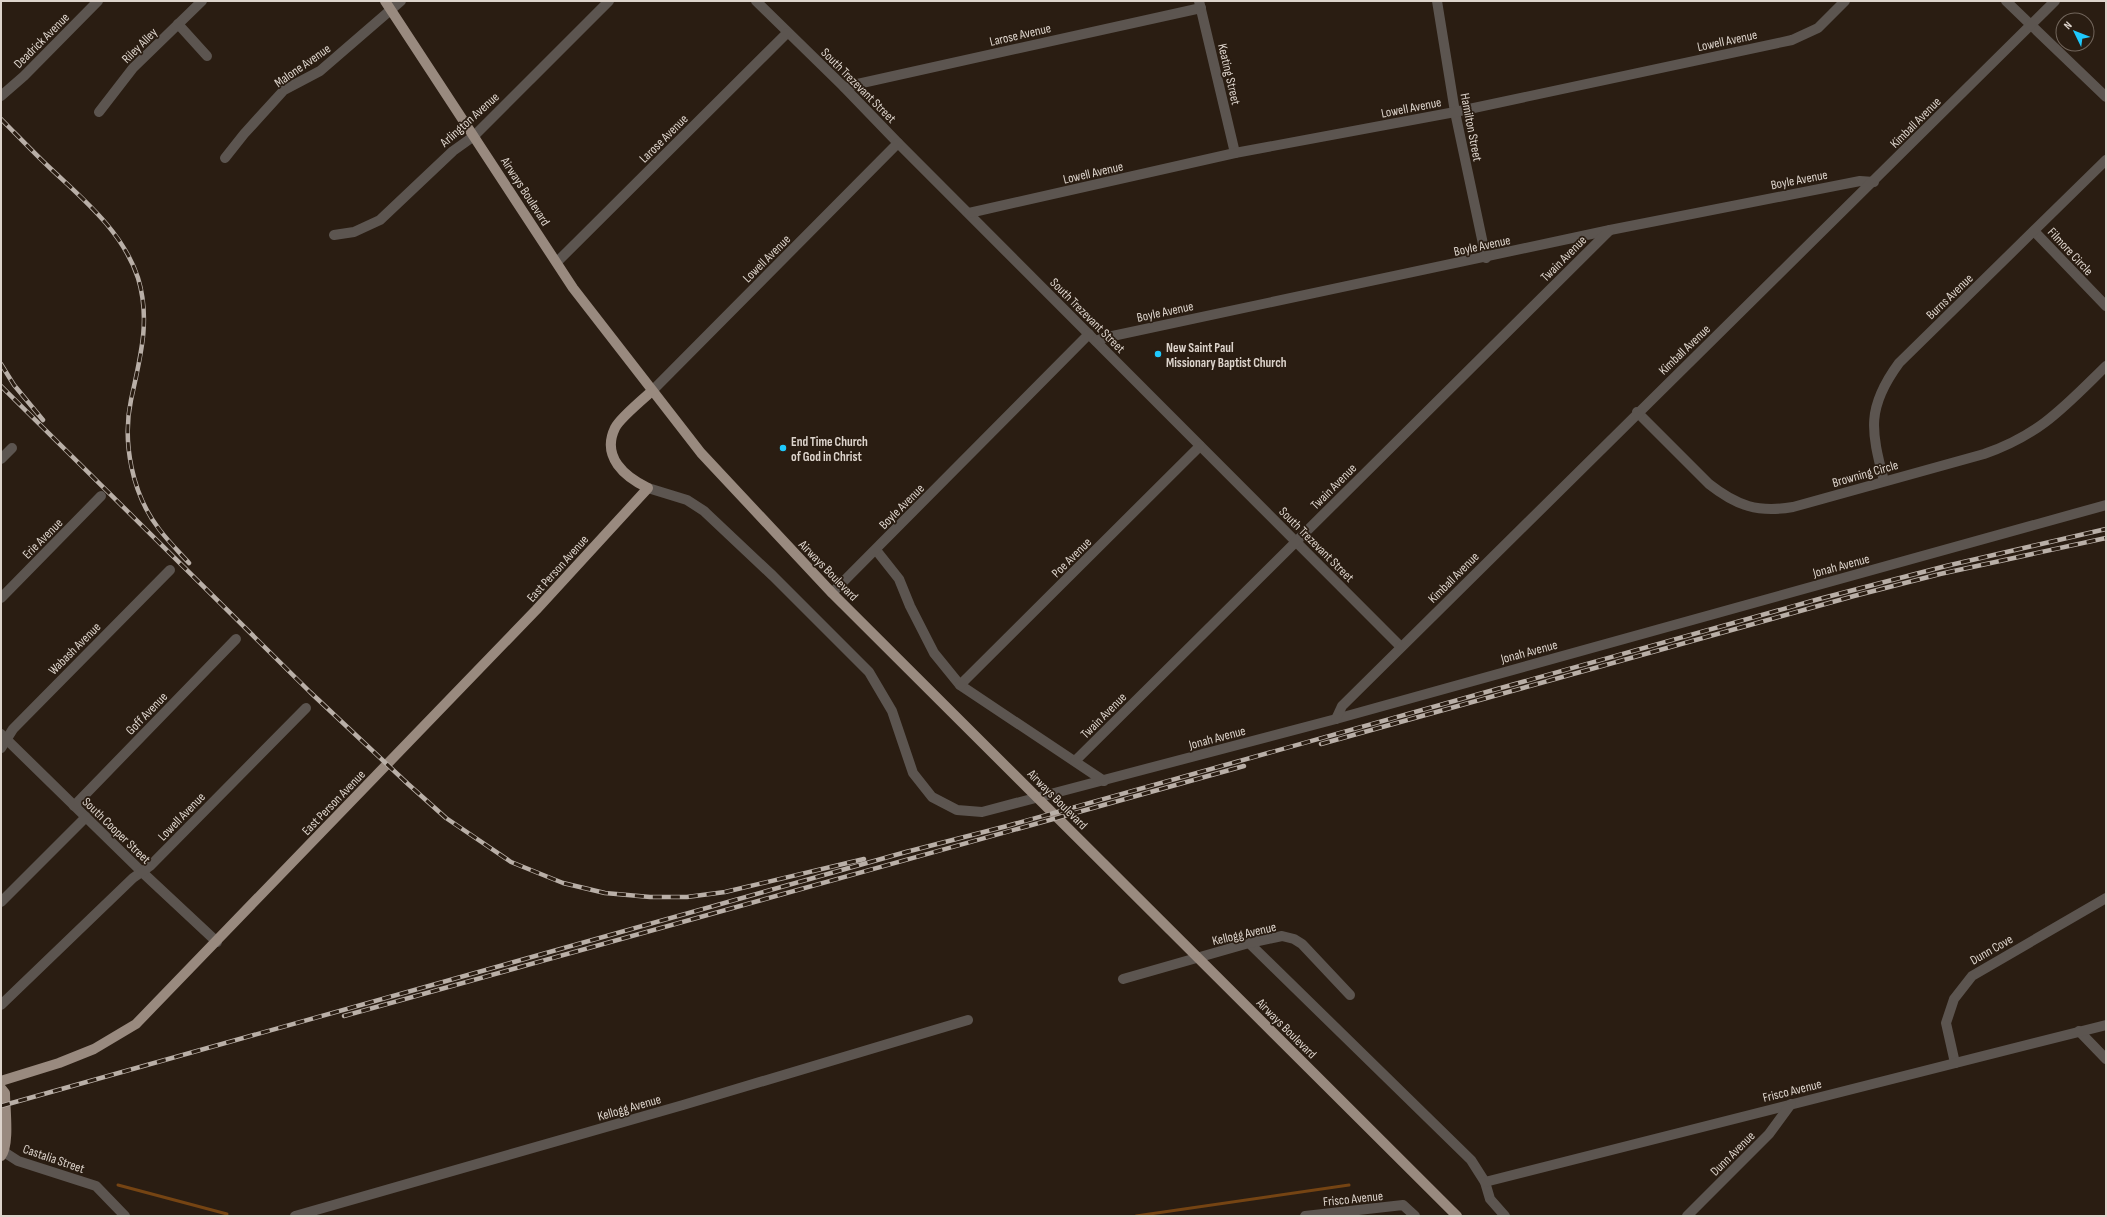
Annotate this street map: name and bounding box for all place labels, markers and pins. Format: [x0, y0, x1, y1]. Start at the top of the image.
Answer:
place label: New Saint Paul Missionary Baptist Church [1166, 340, 1287, 371]
marker: New Saint Paul Missionary Baptist Church [1153, 349, 1163, 359]
place label: End Time Church of God in Christ [791, 434, 868, 465]
marker: End Time Church of God in Christ [778, 443, 788, 453]

